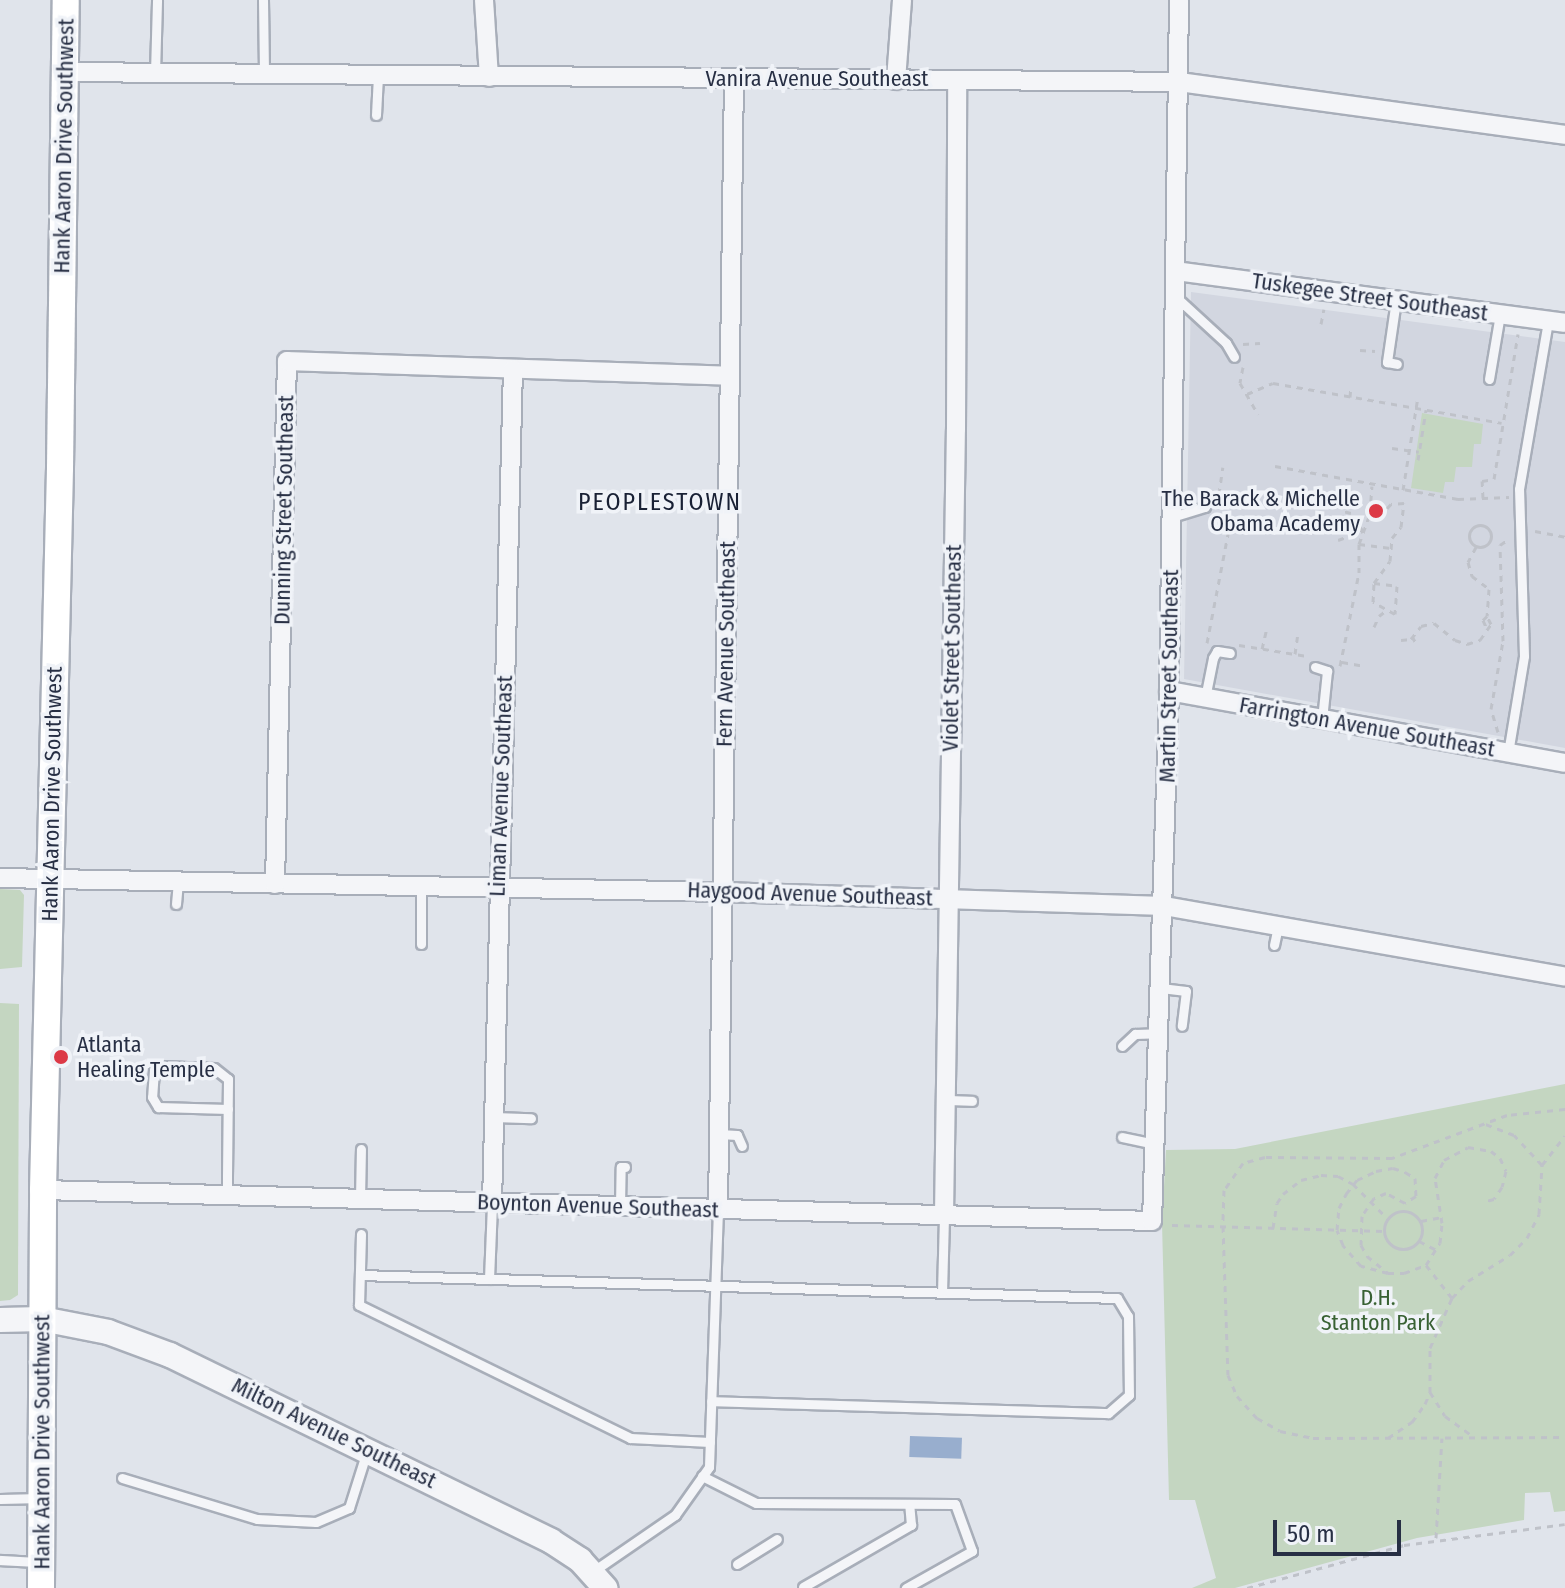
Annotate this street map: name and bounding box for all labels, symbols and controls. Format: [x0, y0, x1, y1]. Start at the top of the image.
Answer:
street label: Hank Aaron Drive Southwest [49, 18, 79, 274]
street label: Vanira Avenue Southeast [705, 66, 929, 92]
street label: Tuskegee Street Southeast [1250, 267, 1490, 327]
street label: Dunning Street Southeast [269, 395, 299, 625]
place label: The Barack & Michelle Obama Academy [1162, 485, 1360, 536]
district label: PEOPLESTOWN [578, 489, 742, 517]
marker: The Barack & Michelle Obama Academy [1367, 502, 1385, 520]
street label: Fern Avenue Southeast [711, 541, 741, 747]
street label: Violet Street Southeast [937, 544, 967, 752]
street label: Martin Street Southeast [1154, 569, 1184, 783]
street label: Hank Aaron Drive Southwest [37, 666, 67, 922]
street label: Liman Avenue Southeast [484, 675, 518, 897]
street label: Farrington Avenue Southeast [1237, 692, 1497, 762]
street label: Haygood Avenue Southeast [687, 877, 933, 911]
place label: Atlanta Healing Temple [77, 1031, 215, 1082]
marker: Atlanta Healing Temple [52, 1048, 70, 1066]
street label: Boynton Avenue Southeast [477, 1189, 719, 1223]
park label: D.H. Stanton Park [1321, 1284, 1435, 1336]
street label: Hank Aaron Drive Southwest [29, 1314, 55, 1570]
street label: Milton Avenue Southeast [227, 1372, 441, 1494]
scale bar [1277, 1504, 1405, 1554]
text: 50 m [1287, 1520, 1335, 1548]

